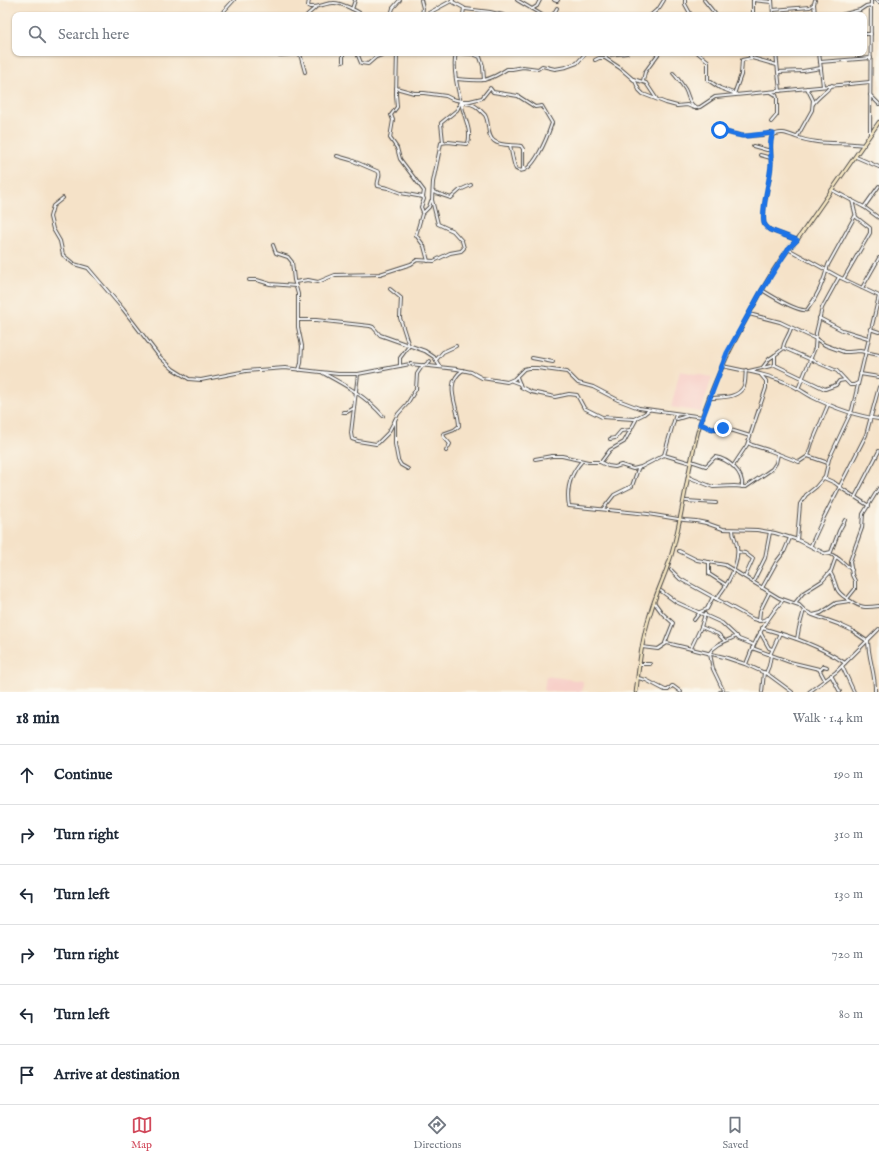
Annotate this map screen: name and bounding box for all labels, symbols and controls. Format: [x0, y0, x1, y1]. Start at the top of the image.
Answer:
search box [12, 12, 867, 56]
icon: search [26, 23, 48, 45]
text: Search here [58, 25, 129, 44]
route start [711, 121, 729, 139]
route end [714, 419, 732, 437]
text: 18 min [16, 708, 59, 729]
text: Walk · 1.4 km [793, 710, 863, 727]
icon: ahead [16, 764, 38, 786]
text: Continue [54, 765, 112, 784]
text: 190 m [833, 766, 863, 783]
icon: right [16, 824, 38, 846]
text: Turn right [54, 825, 119, 844]
text: 310 m [834, 826, 863, 843]
icon: left [16, 884, 38, 906]
text: Turn left [54, 885, 110, 904]
text: 130 m [834, 886, 863, 903]
icon: right [16, 944, 38, 966]
text: Turn right [54, 945, 119, 964]
text: 720 m [832, 946, 863, 963]
icon: left [16, 1004, 38, 1026]
text: Turn left [54, 1005, 110, 1024]
text: 80 m [839, 1006, 863, 1023]
icon: arrive [16, 1064, 38, 1086]
text: Arrive at destination [54, 1065, 180, 1084]
tab: Map [131, 1114, 153, 1152]
tab: Directions [414, 1114, 461, 1152]
tab: Saved [722, 1114, 748, 1152]

